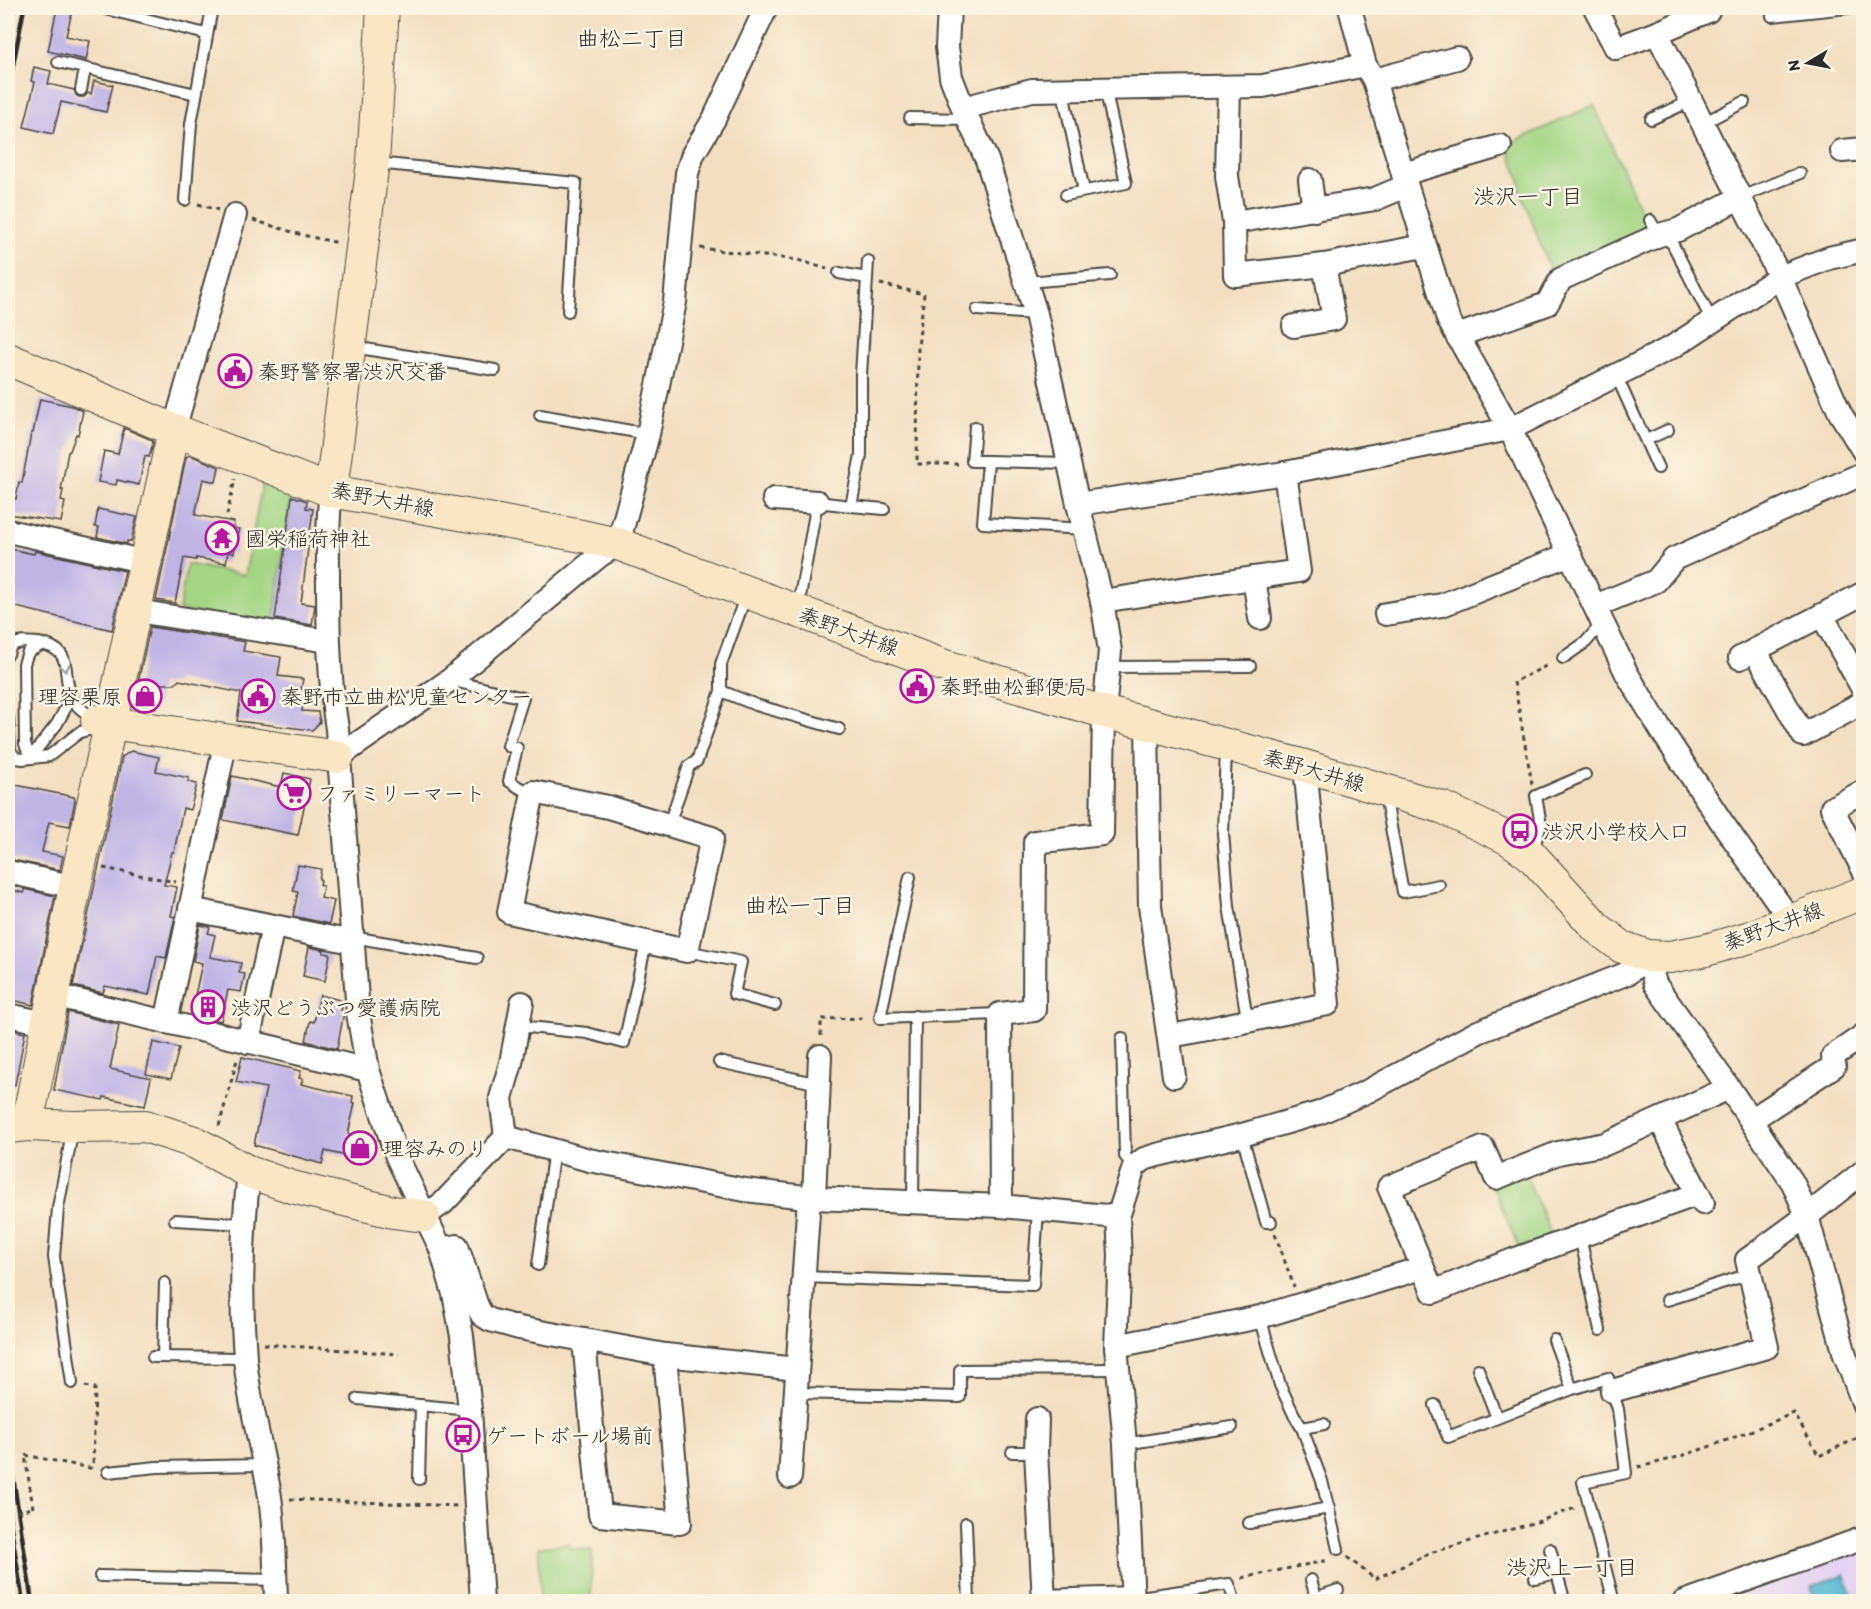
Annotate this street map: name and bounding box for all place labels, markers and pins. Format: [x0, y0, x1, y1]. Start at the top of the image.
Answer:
public building icon: 秦野警察署渋沢交番 [217, 353, 253, 389]
place label: 秦野警察署渋沢交番 [258, 359, 447, 384]
temple icon: 國栄稲荷神社 [204, 520, 240, 556]
place label: 國栄稲荷神社 [245, 526, 371, 551]
public building icon: 秦野曲松郵便局 [899, 668, 935, 704]
place label: 秦野曲松郵便局 [940, 674, 1087, 699]
shop icon: 理容栗原 [127, 678, 163, 714]
public building icon: 秦野市立曲松児童センター [240, 678, 276, 714]
place label: 理容栗原 [38, 684, 122, 709]
place label: 秦野市立曲松児童センター [281, 684, 532, 709]
supermarket icon: ファミリーマート [276, 775, 312, 811]
place label: ファミリーマート [317, 781, 485, 806]
bus stop icon: 渋沢小学校入口 [1502, 813, 1538, 849]
place label: 渋沢小学校入口 [1543, 819, 1690, 844]
building icon: 渋沢どうぶつ愛護病院 [190, 989, 226, 1025]
place label: 渋沢どうぶつ愛護病院 [231, 995, 441, 1020]
shop icon: 理容みのり [342, 1130, 378, 1166]
place label: 理容みのり [383, 1136, 488, 1161]
bus stop icon: ゲートボール場前 [445, 1417, 481, 1453]
place label: ゲートボール場前 [486, 1423, 653, 1448]

